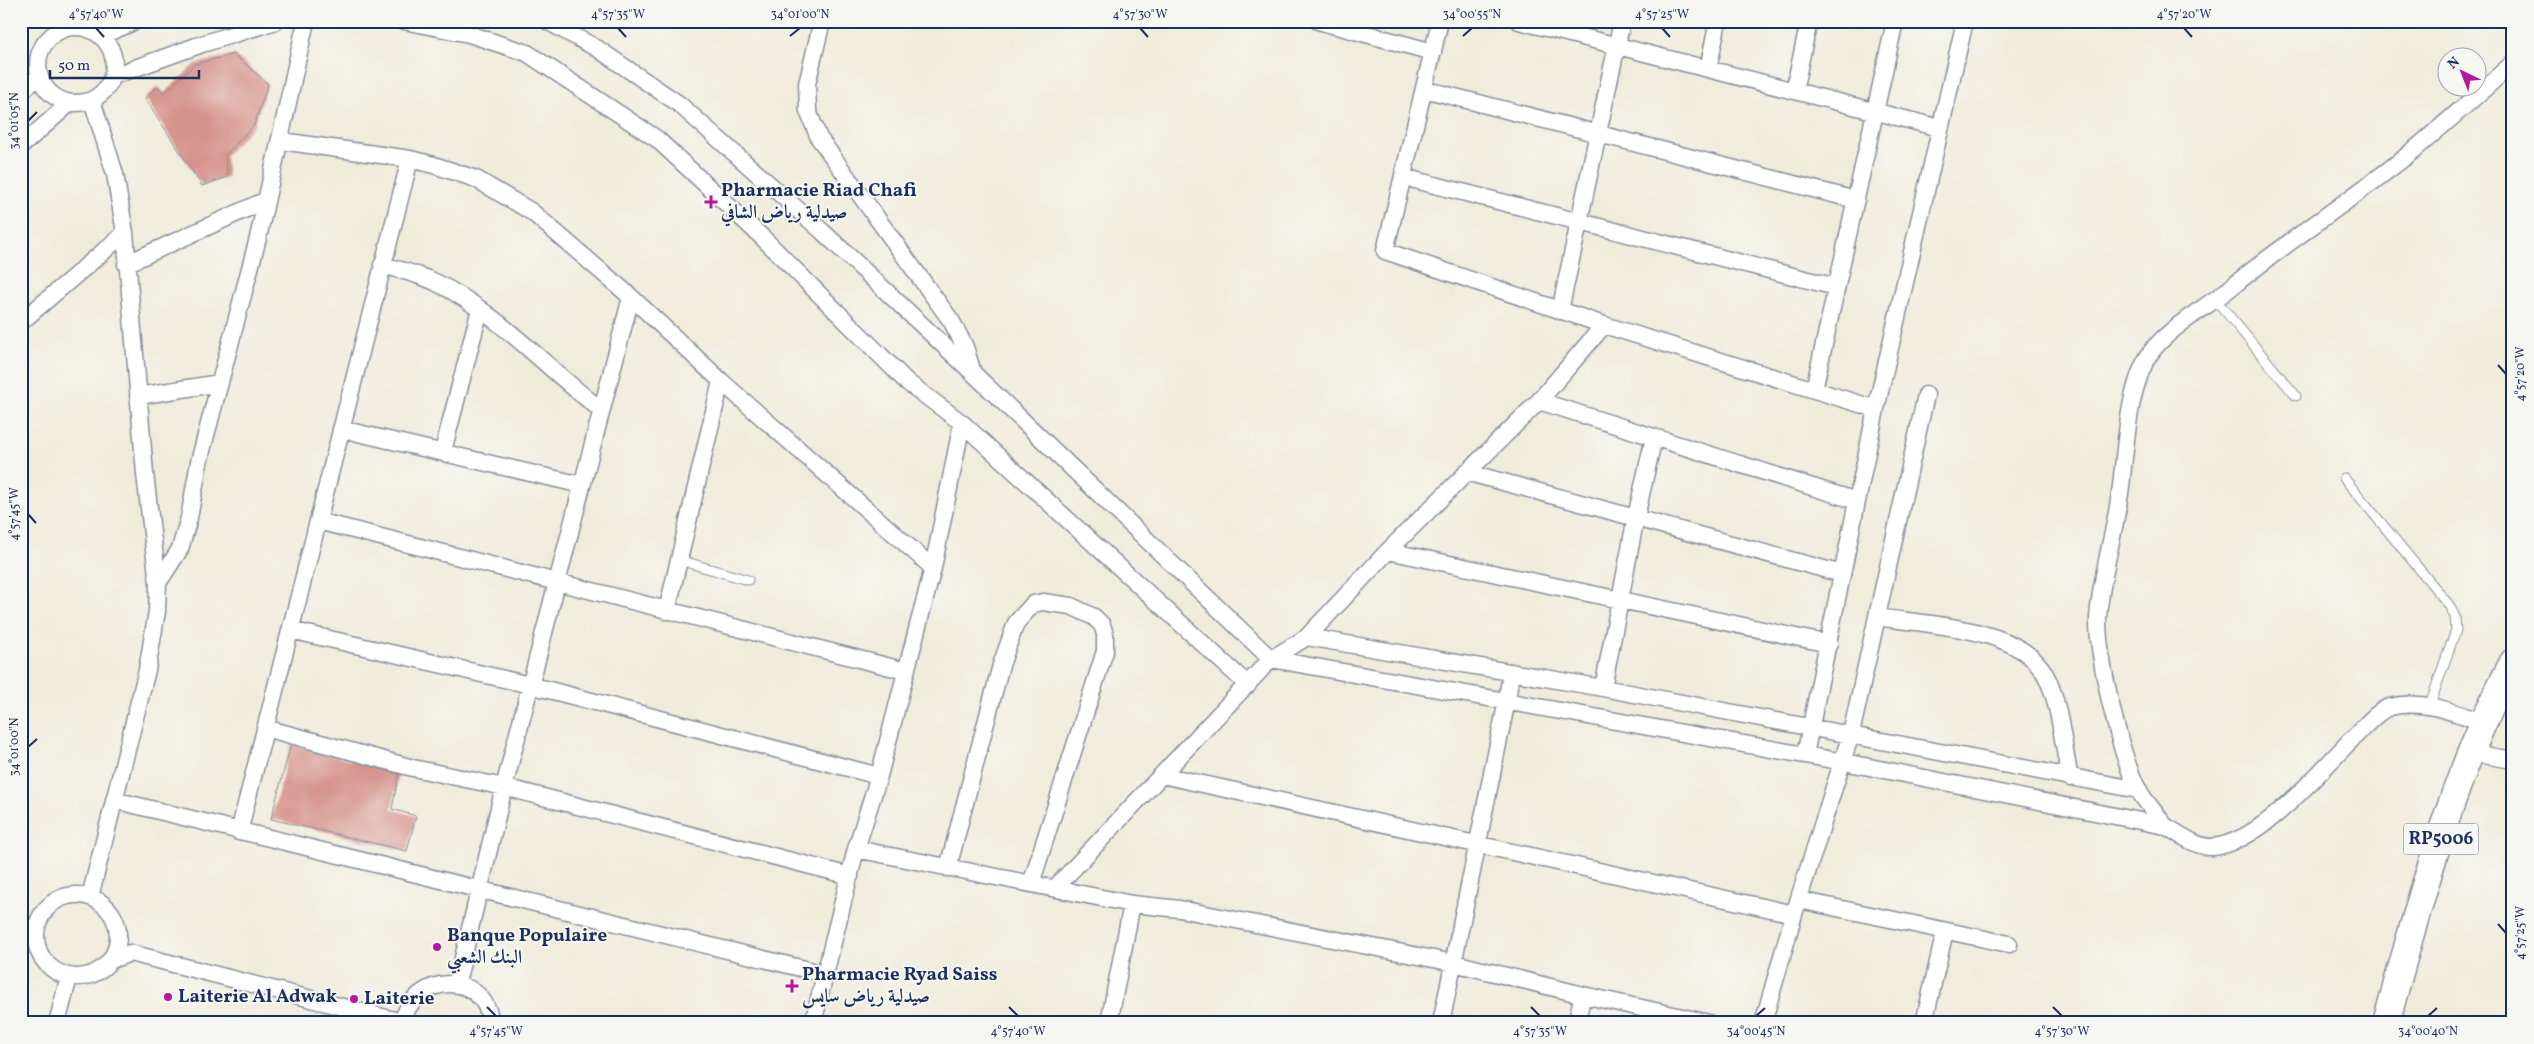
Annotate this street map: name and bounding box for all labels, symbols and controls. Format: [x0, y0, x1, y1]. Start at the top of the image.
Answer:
text: 4°57'40"W [69, 7, 123, 23]
text: 4°57'35"W [591, 7, 645, 23]
text: 34°01'00"N [771, 7, 829, 23]
text: 4°57'30"W [1113, 7, 1167, 23]
text: 34°00'55"N [1443, 7, 1501, 23]
text: 4°57'25"W [1635, 7, 1689, 23]
text: 4°57'20"W [2156, 7, 2212, 23]
scale bar [50, 48, 199, 80]
north arrow [2436, 48, 2486, 98]
text: N [2444, 53, 2464, 74]
text: 50 m [58, 56, 90, 77]
text: 34°01'05"N [7, 92, 23, 150]
place label: Pharmacie Riad Chafi صيدلية رياض الشافي [720, 178, 917, 227]
marker: Pharmacie Riad Chafi صيدلية رياض الشافي [705, 196, 717, 208]
text: 4°57'20"W [2513, 346, 2529, 402]
text: 4°57'45"W [7, 487, 23, 541]
text: 34°01'00"N [7, 718, 23, 776]
road number: RP5006 [2404, 824, 2478, 854]
text: 4°57'25"W [2513, 906, 2529, 960]
place label: Banque Populaire البنك الشعبي [447, 923, 607, 974]
marker: Banque Populaire البنك الشعبي [431, 941, 443, 953]
place label: Pharmacie Ryad Saiss صيدلية رياض سايس [802, 962, 998, 1010]
marker: Pharmacie Ryad Saiss صيدلية رياض سايس [786, 980, 798, 992]
place label: Laiterie Al Adwak [178, 984, 338, 1010]
place label: Laiterie [364, 986, 435, 1012]
marker: Laiterie Al Adwak [162, 991, 174, 1003]
marker: Laiterie [348, 993, 360, 1005]
text: 4°57'45"W [469, 1024, 523, 1040]
text: 4°57'40"W [991, 1024, 1045, 1040]
text: 4°57'35"W [1513, 1024, 1567, 1040]
text: 34°00'45"N [1727, 1024, 1785, 1040]
text: 4°57'30"W [2035, 1024, 2089, 1040]
text: 34°00'40"N [2398, 1024, 2458, 1040]

